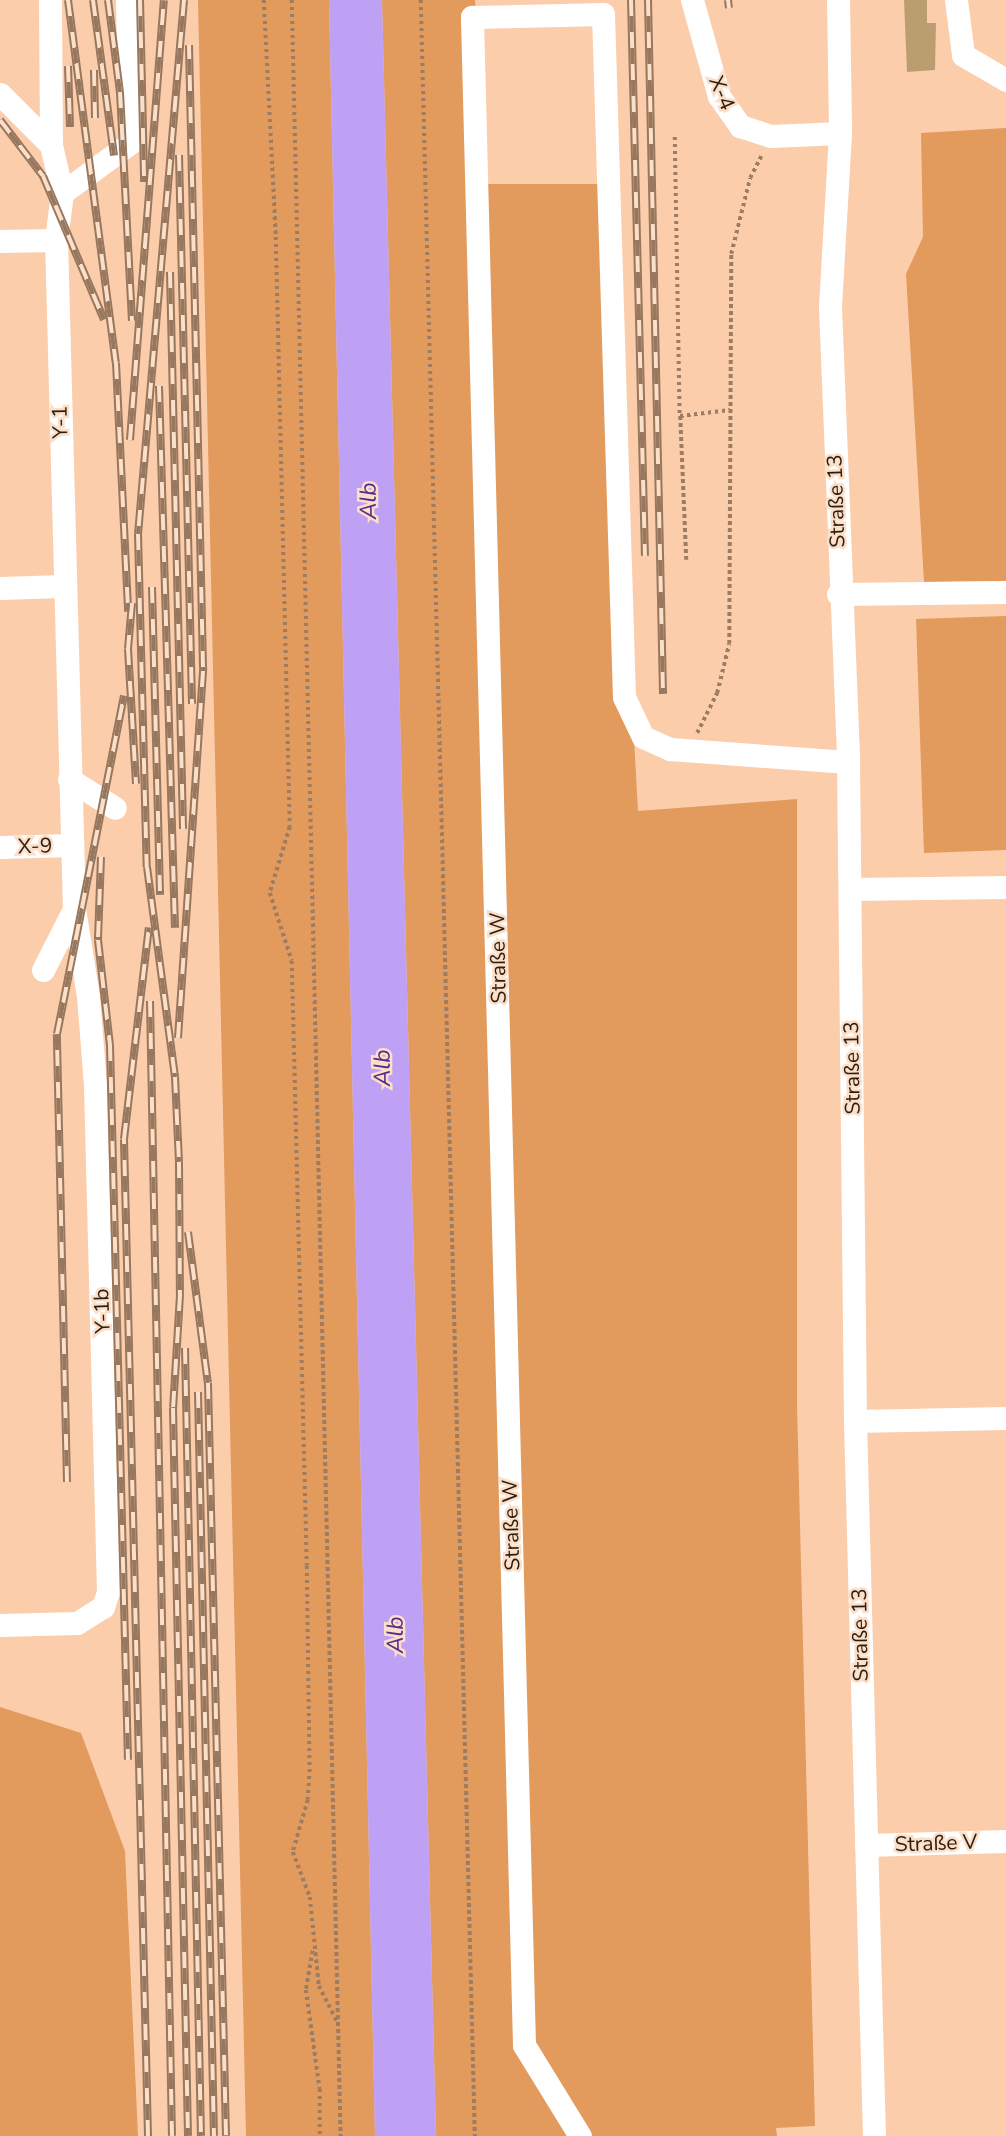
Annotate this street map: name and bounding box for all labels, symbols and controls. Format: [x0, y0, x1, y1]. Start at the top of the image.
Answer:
street label: X-4 [704, 72, 740, 114]
street label: Y-1 [47, 405, 73, 439]
street label: Straße 13 [822, 454, 850, 548]
water label: Alb [355, 482, 383, 520]
street label: X-9 [17, 833, 53, 859]
street label: Straße W [485, 912, 511, 1004]
street label: Straße 13 [839, 1021, 865, 1115]
water label: Alb [369, 1049, 397, 1087]
street label: Y-1b [89, 1288, 115, 1334]
street label: Straße W [497, 1479, 525, 1571]
street label: Straße 13 [847, 1588, 873, 1682]
water label: Alb [382, 1616, 410, 1654]
street label: Straße V [894, 1829, 978, 1857]

